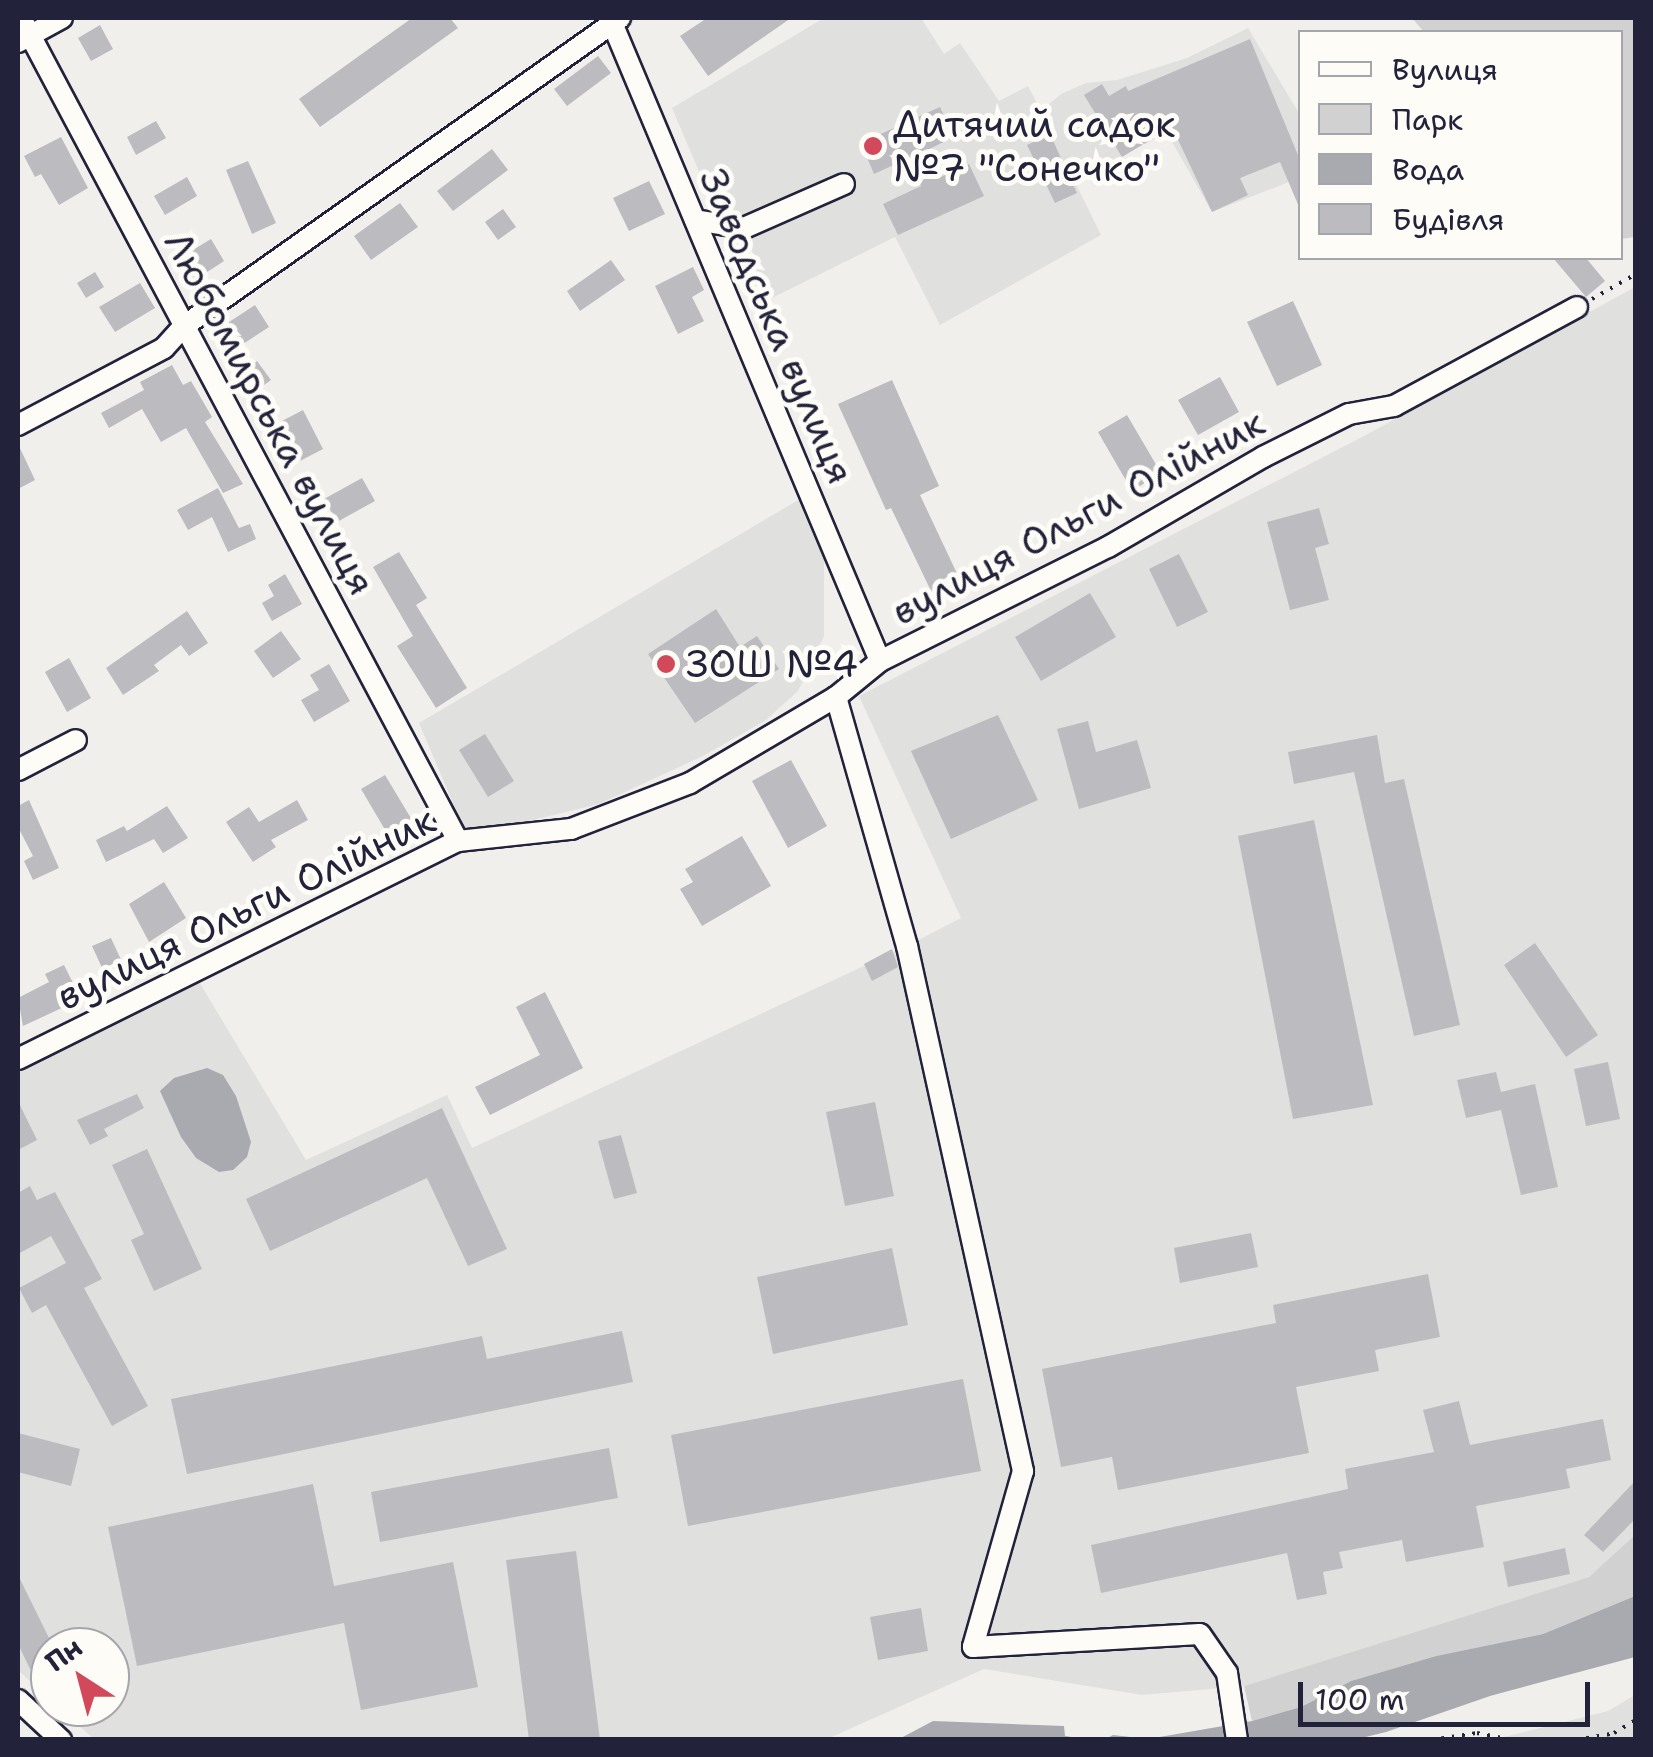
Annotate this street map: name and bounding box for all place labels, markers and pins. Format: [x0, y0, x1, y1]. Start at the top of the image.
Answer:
place label: Дитячий садок №7 "Сонечко" [893, 101, 1176, 190]
marker: Дитячий садок №7 "Сонечко" [862, 135, 884, 157]
place label: ЗОШ №4 [686, 641, 858, 687]
marker: ЗОШ №4 [655, 653, 677, 675]

